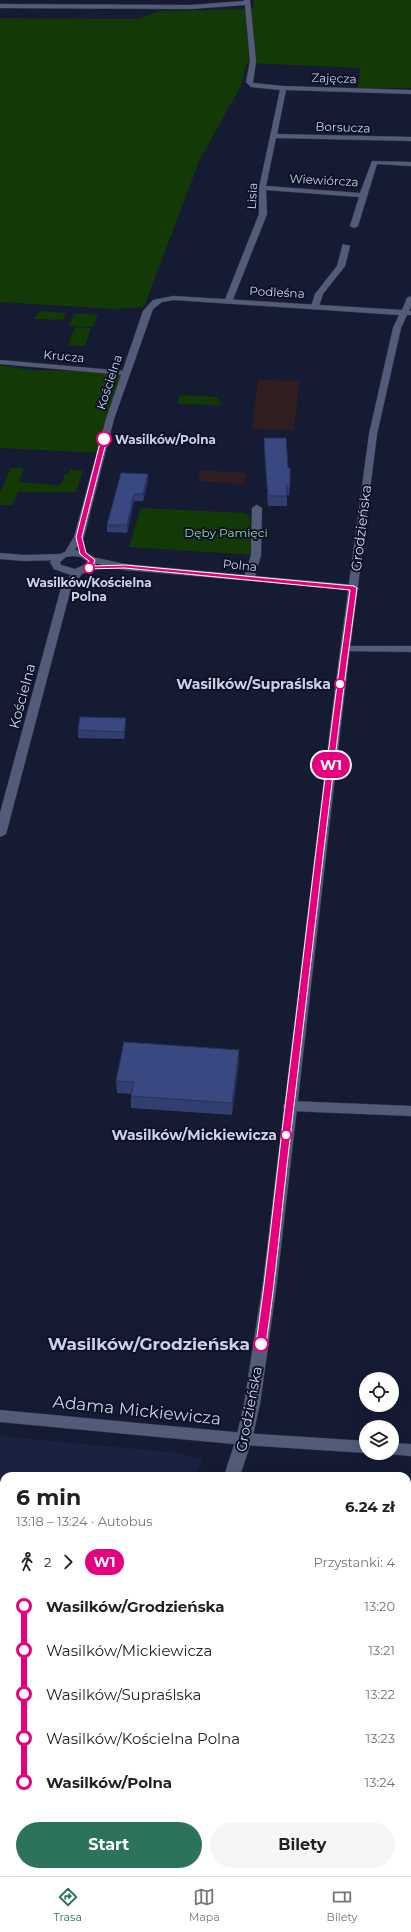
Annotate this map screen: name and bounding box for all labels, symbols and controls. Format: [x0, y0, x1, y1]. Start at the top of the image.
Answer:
street label: Zajęcza [311, 70, 357, 86]
street label: Borsucza [315, 119, 371, 135]
street label: Wiewiórcza [289, 171, 359, 189]
street label: Lisia [244, 182, 260, 210]
street label: Podleśna [249, 283, 305, 301]
street label: Krucza [43, 347, 85, 365]
street label: Kościelna [93, 352, 125, 412]
marker: Wasilków/Polna [96, 431, 112, 447]
place label: Wasilków/Polna [115, 432, 216, 447]
street label: Grodzieńska [347, 484, 375, 572]
park label: Dęby Pamięci [184, 525, 268, 540]
street label: Polna [222, 556, 258, 574]
marker: Wasilków/Kościelna Polna [83, 562, 95, 574]
place label: Wasilków/Kościelna Polna [26, 575, 152, 604]
street label: Kościelna [5, 661, 39, 731]
place label: Wasilków/Supraślska [176, 675, 331, 693]
marker: Wasilków/Supraślska [334, 678, 346, 690]
line badge: W1 [313, 752, 349, 778]
text: W1 [320, 756, 342, 774]
place label: Wasilków/Mickiewicza [111, 1126, 277, 1144]
marker: Wasilków/Mickiewicza [280, 1129, 292, 1141]
place label: Wasilków/Grodzieńska [48, 1334, 250, 1354]
marker: Wasilków/Grodzieńska [253, 1336, 269, 1352]
street label: Grodzieńska [232, 1365, 266, 1453]
map controls [359, 1372, 399, 1460]
button: locate [359, 1372, 399, 1412]
street label: Adama Mickiewicza [52, 1391, 222, 1429]
button: layers [359, 1420, 399, 1460]
text: 6 min [16, 1484, 81, 1511]
text: 6.24 zł [345, 1497, 395, 1516]
text: 13:18 – 13:24 · Autobus [16, 1513, 153, 1529]
icon: walk [16, 1551, 38, 1573]
icon: forward [57, 1551, 79, 1573]
text: W1 [93, 1553, 116, 1571]
text: 2 [44, 1554, 51, 1570]
text: Przystanki: 4 [314, 1554, 395, 1570]
text: Wasilków/Grodzieńska [46, 1597, 225, 1616]
text: 13:20 [364, 1598, 395, 1614]
text: Wasilków/Mickiewicza [46, 1641, 212, 1660]
text: 13:21 [368, 1642, 395, 1658]
text: Wasilków/Supraślska [46, 1685, 201, 1704]
text: 13:22 [365, 1686, 395, 1702]
text: Wasilków/Kościelna Polna [46, 1729, 240, 1748]
text: 13:23 [366, 1730, 395, 1746]
text: Wasilków/Polna [46, 1773, 172, 1792]
text: 13:24 [365, 1774, 395, 1790]
button: Start [16, 1822, 202, 1868]
button: Bilety [210, 1822, 395, 1868]
tab: Trasa [53, 1886, 82, 1924]
tab: Mapa [189, 1886, 220, 1924]
tab: Bilety [327, 1886, 358, 1924]

